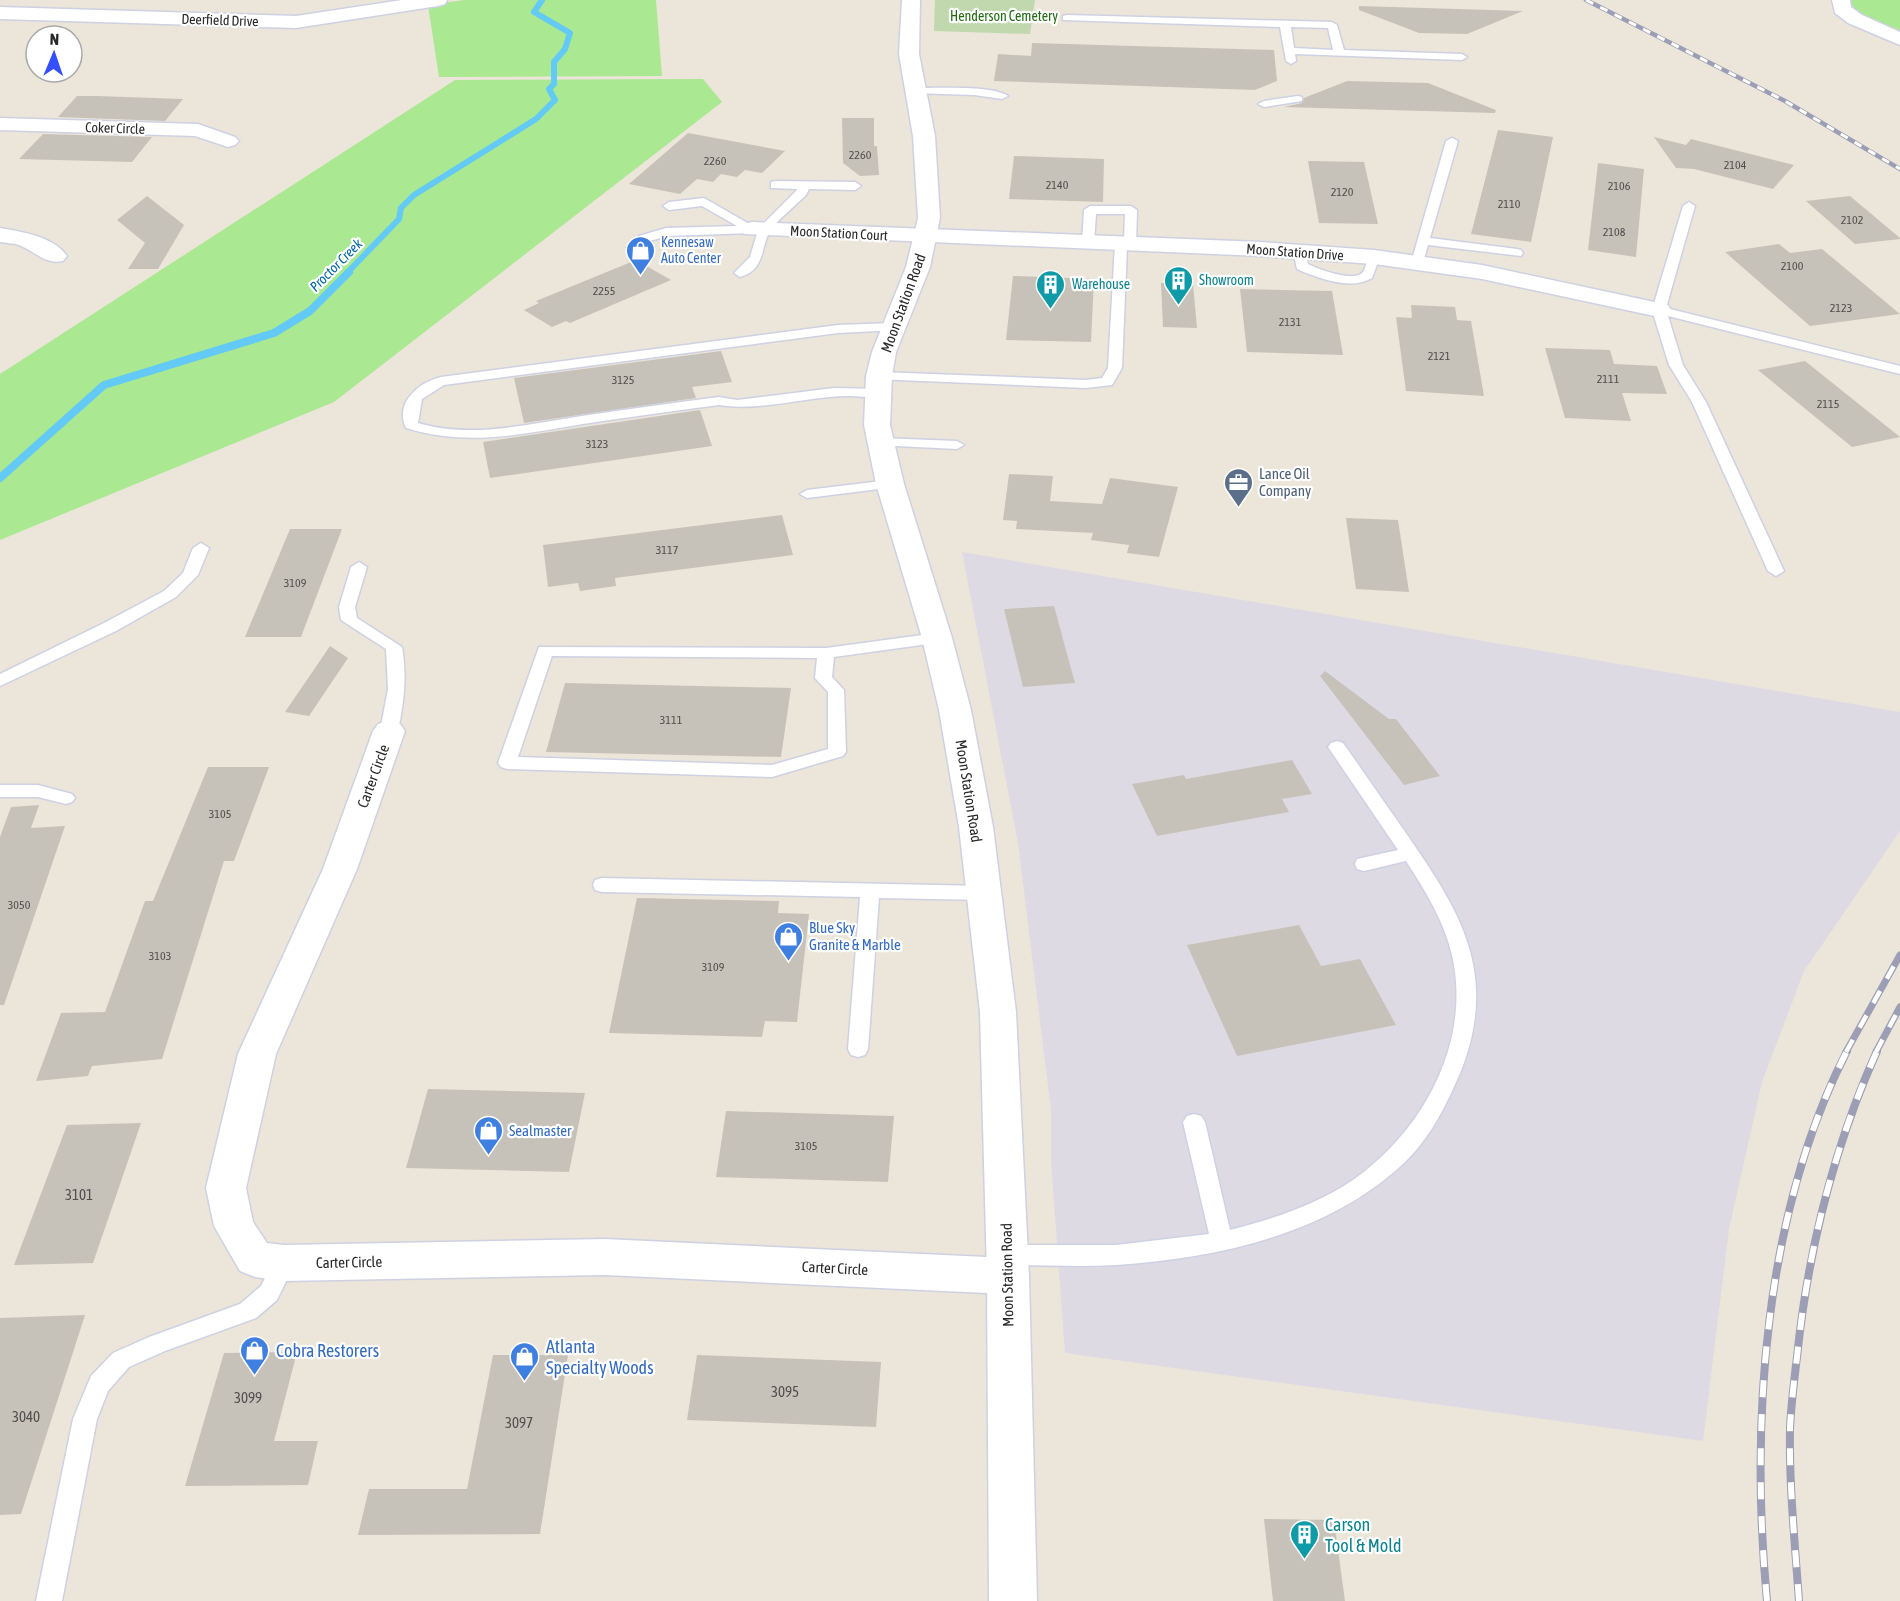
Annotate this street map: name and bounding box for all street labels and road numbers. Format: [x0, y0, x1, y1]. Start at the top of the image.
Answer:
street label: Deerfield Drive [181, 11, 259, 29]
street label: Coker Circle [85, 119, 145, 137]
street label: Moon Station Court [790, 222, 888, 244]
street label: Moon Station Drive [1246, 241, 1344, 263]
street label: Moon Station Road [877, 251, 929, 355]
street label: Moon Station Road [952, 738, 986, 844]
street label: Carter Circle [354, 742, 392, 810]
street label: Moon Station Road [998, 1223, 1016, 1327]
street label: Carter Circle [316, 1253, 382, 1271]
street label: Carter Circle [801, 1258, 869, 1278]

